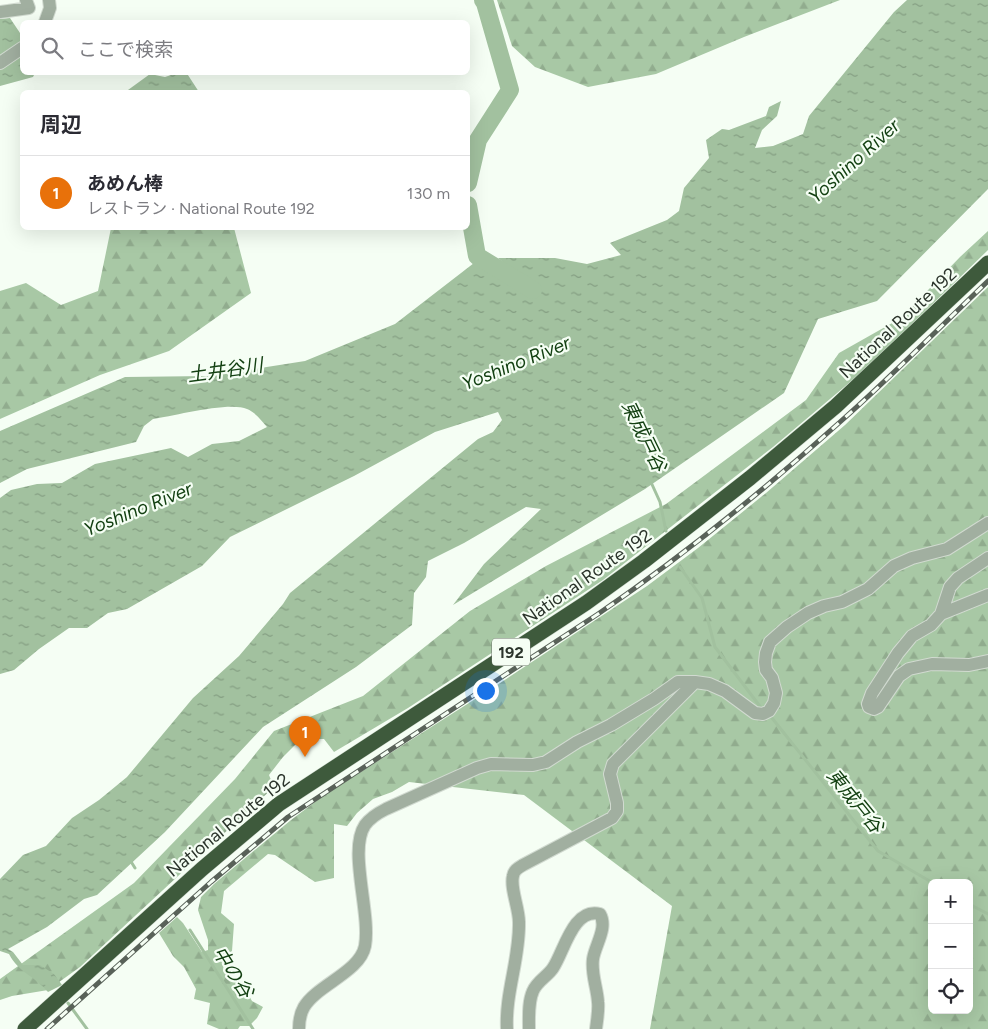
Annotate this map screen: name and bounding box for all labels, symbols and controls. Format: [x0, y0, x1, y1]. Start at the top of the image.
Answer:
search box [20, 20, 470, 75]
icon: search [38, 34, 66, 62]
text: ここで検索 [78, 38, 173, 61]
text: 周辺 [40, 112, 82, 137]
water label: Yoshino River [804, 114, 905, 208]
text: あめん棒 [87, 172, 163, 195]
text: 1 [53, 184, 59, 203]
text: 130 m [407, 184, 450, 203]
text: レストラン · National Route 192 [87, 199, 315, 218]
street label: National Route 192 [835, 263, 961, 383]
water label: Yoshino River [459, 331, 574, 395]
water label: 土井谷川 [186, 353, 266, 387]
water label: 東成戸谷 [617, 397, 672, 477]
water label: Yoshino River [81, 477, 196, 541]
street label: National Route 192 [518, 524, 656, 630]
road number: 192 [492, 638, 530, 666]
your location [473, 678, 499, 704]
pin: 1 [289, 716, 321, 757]
water label: 東成戸谷 [822, 764, 889, 839]
street label: National Route 192 [162, 768, 294, 882]
map controls [928, 879, 973, 1014]
button: + [928, 879, 973, 924]
button: − [928, 924, 973, 969]
water label: 中の谷 [208, 942, 259, 1004]
button: locate [928, 969, 973, 1014]

